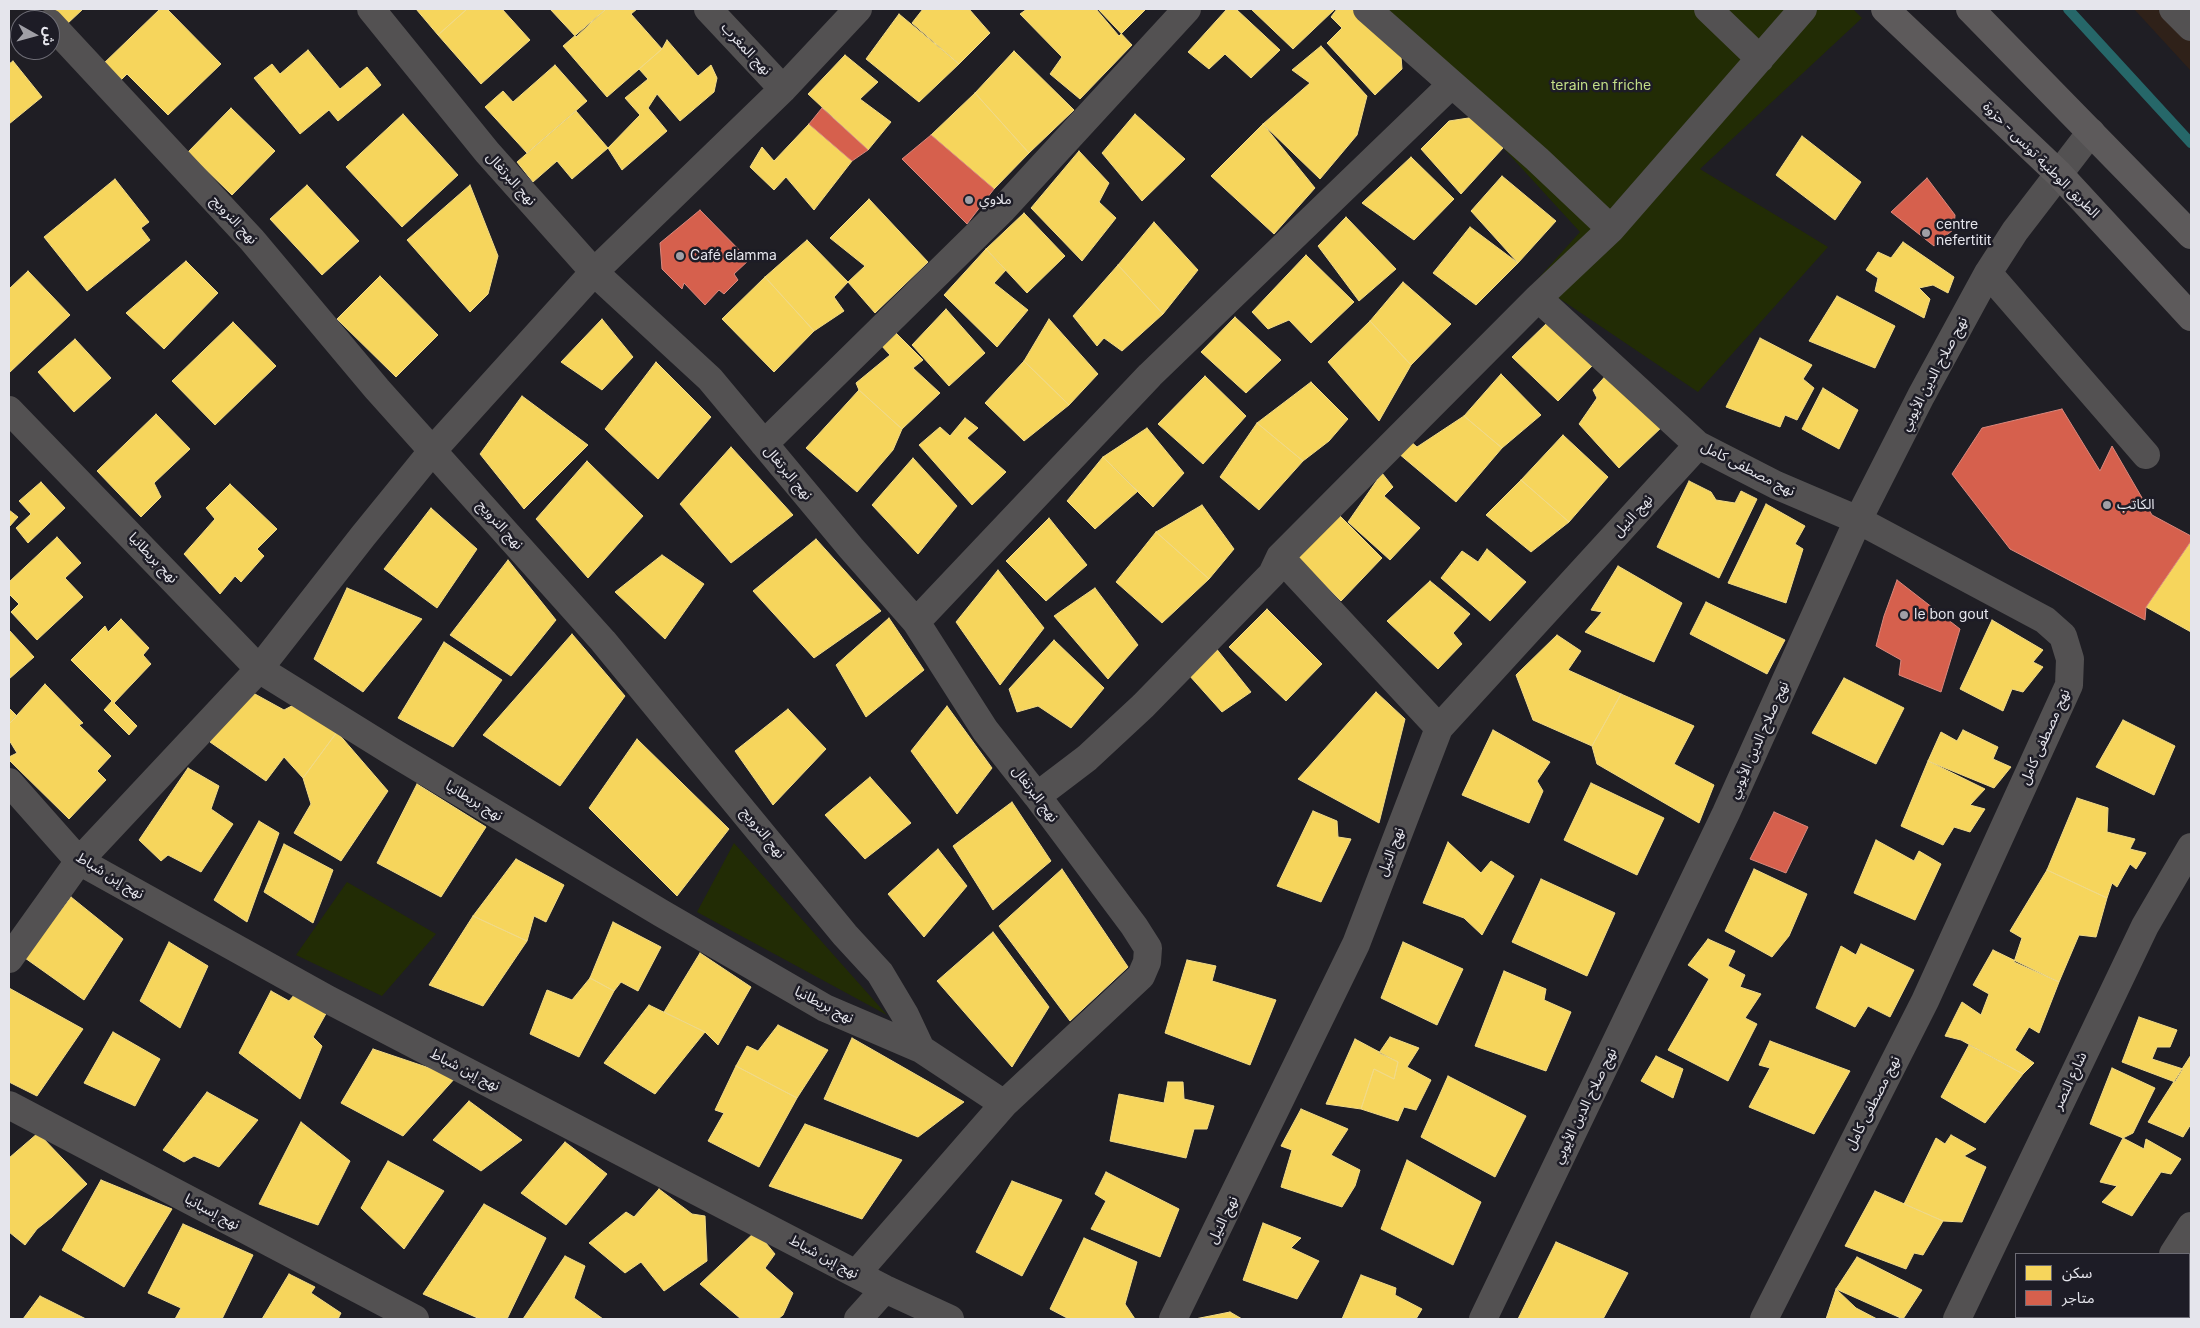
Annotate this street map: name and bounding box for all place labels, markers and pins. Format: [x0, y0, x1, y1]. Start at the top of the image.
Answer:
place label: ملاوي [979, 192, 1012, 208]
marker: ملاوي [963, 194, 975, 206]
place label: centre nefertitit [1936, 217, 1991, 250]
marker: centre nefertitit [1920, 227, 1932, 239]
place label: Café elamma [690, 248, 777, 264]
marker: Café elamma [674, 250, 686, 262]
place label: الكاتب [2117, 497, 2155, 513]
marker: الكاتب [2101, 499, 2113, 511]
place label: le bon gout [1914, 607, 1989, 623]
marker: le bon gout [1898, 609, 1910, 621]

